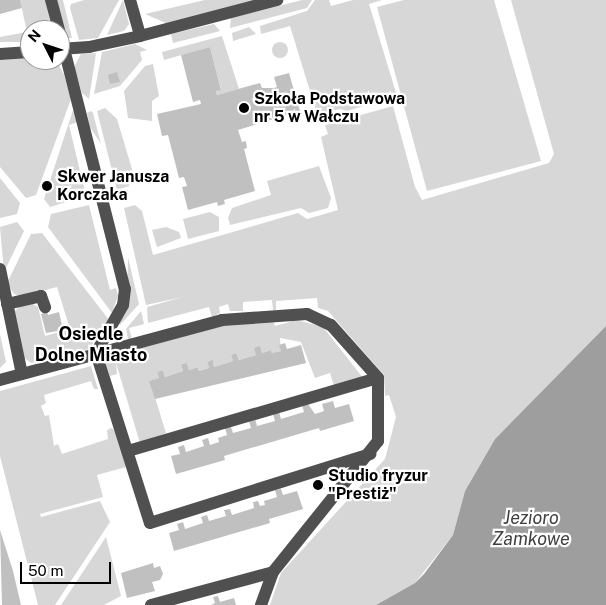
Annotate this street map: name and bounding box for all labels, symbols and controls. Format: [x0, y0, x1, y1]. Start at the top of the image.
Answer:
north arrow [20, 20, 70, 70]
text: N [25, 26, 44, 45]
place label: Szkoła Podstawowa nr 5 w Wałczu [254, 89, 405, 127]
marker: Szkoła Podstawowa nr 5 w Wałczu [238, 102, 250, 114]
place label: Skwer Janusza Korczaka [57, 167, 169, 205]
marker: Skwer Janusza Korczaka [41, 180, 53, 192]
district label: Osiedle Dolne Miasto [35, 324, 147, 366]
place label: Studio fryzur "Prestiż" [328, 466, 428, 504]
marker: Studio fryzur "Prestiż" [312, 479, 324, 491]
water label: Jezioro Zamkowe [492, 508, 570, 550]
scale bar [22, 552, 114, 584]
text: 50 m [28, 562, 63, 579]

